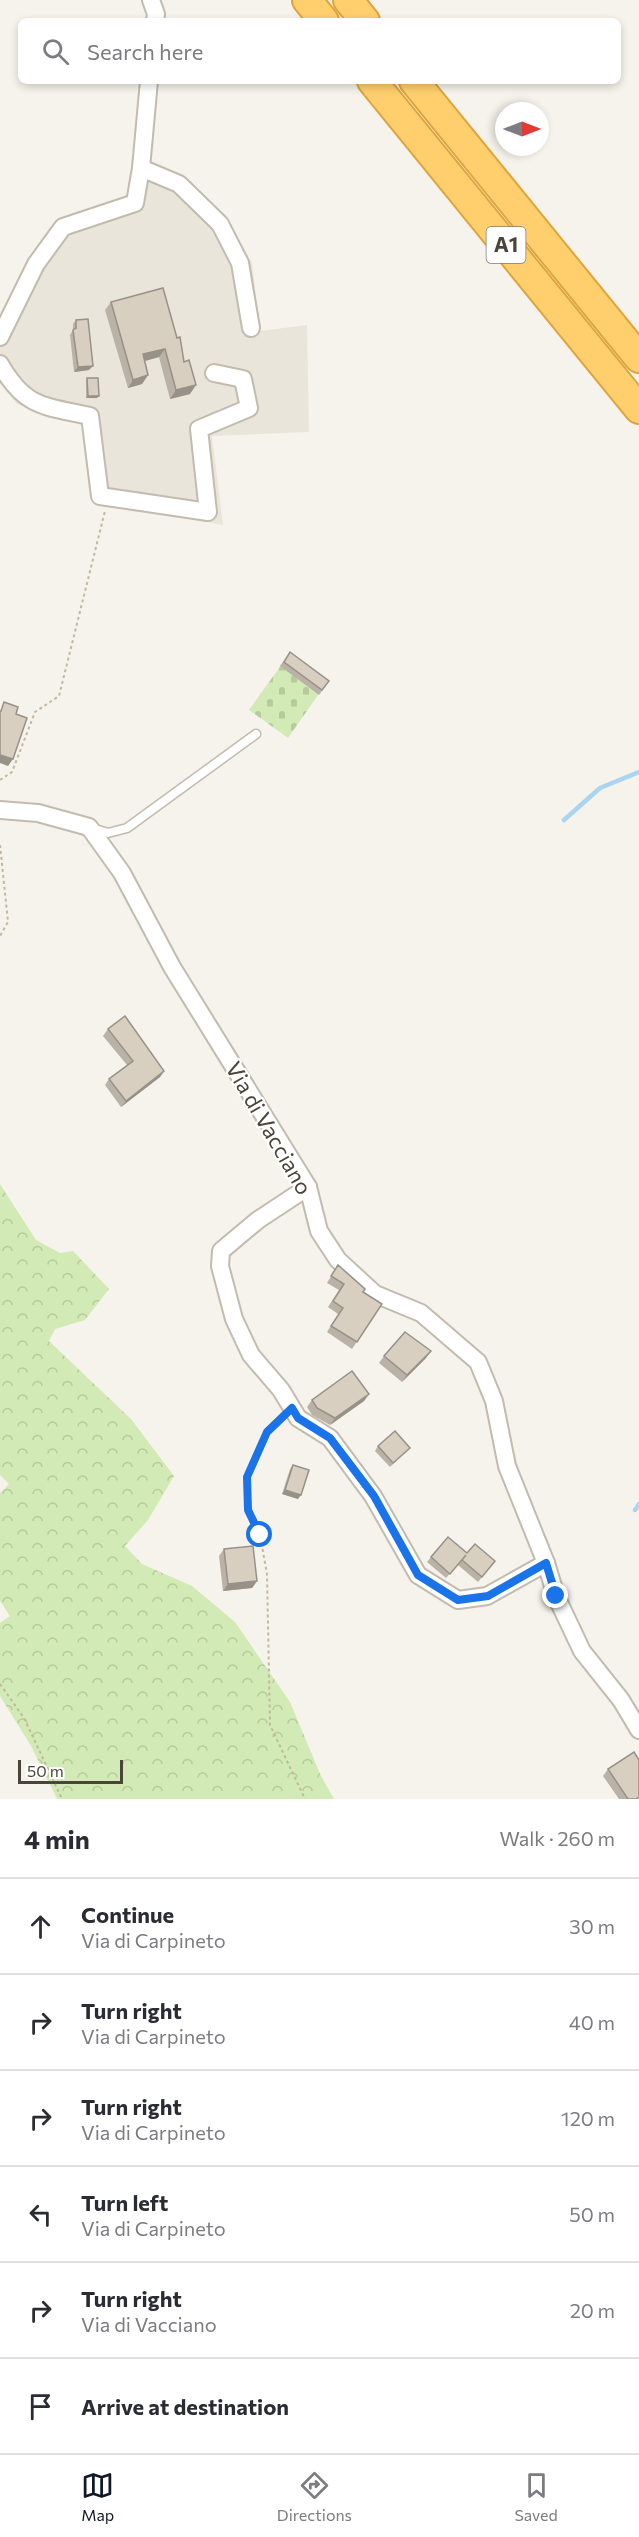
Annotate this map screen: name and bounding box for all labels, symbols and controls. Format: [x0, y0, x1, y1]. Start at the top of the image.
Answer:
search box [18, 18, 621, 84]
icon: search [39, 35, 72, 68]
text: Search here [87, 38, 203, 65]
north arrow [495, 102, 549, 156]
road number: A1 [486, 227, 526, 263]
street label: Via di Vacciano [220, 1056, 318, 1199]
route start [246, 1521, 272, 1547]
route end [542, 1582, 568, 1608]
scale bar [18, 1757, 123, 1784]
text: 50 m [27, 1761, 64, 1780]
text: 4 min [24, 1823, 90, 1854]
text: Walk · 260 m [499, 1826, 615, 1850]
text: Continue [81, 1901, 174, 1928]
icon: ahead [24, 1910, 57, 1943]
text: 30 m [569, 1914, 615, 1938]
text: Via di Carpineto [81, 1928, 226, 1952]
text: Turn right [81, 1997, 182, 2024]
icon: right [24, 2006, 57, 2039]
text: 40 m [569, 2010, 615, 2034]
text: Via di Carpineto [81, 2024, 226, 2048]
text: Turn right [81, 2093, 182, 2120]
icon: right [24, 2102, 57, 2135]
text: 120 m [561, 2106, 615, 2130]
text: Via di Carpineto [81, 2120, 226, 2144]
text: Turn left [81, 2189, 168, 2216]
icon: left [24, 2198, 57, 2231]
text: 50 m [569, 2202, 615, 2226]
text: Via di Carpineto [81, 2216, 226, 2240]
text: Turn right [81, 2285, 182, 2312]
icon: right [24, 2294, 57, 2327]
text: 20 m [570, 2298, 615, 2322]
text: Via di Vacciano [81, 2312, 217, 2336]
icon: arrive [24, 2390, 57, 2423]
text: Arrive at destination [81, 2393, 289, 2420]
tab: Map [81, 2469, 114, 2524]
tab: Directions [277, 2469, 352, 2524]
tab: Saved [514, 2469, 558, 2524]

